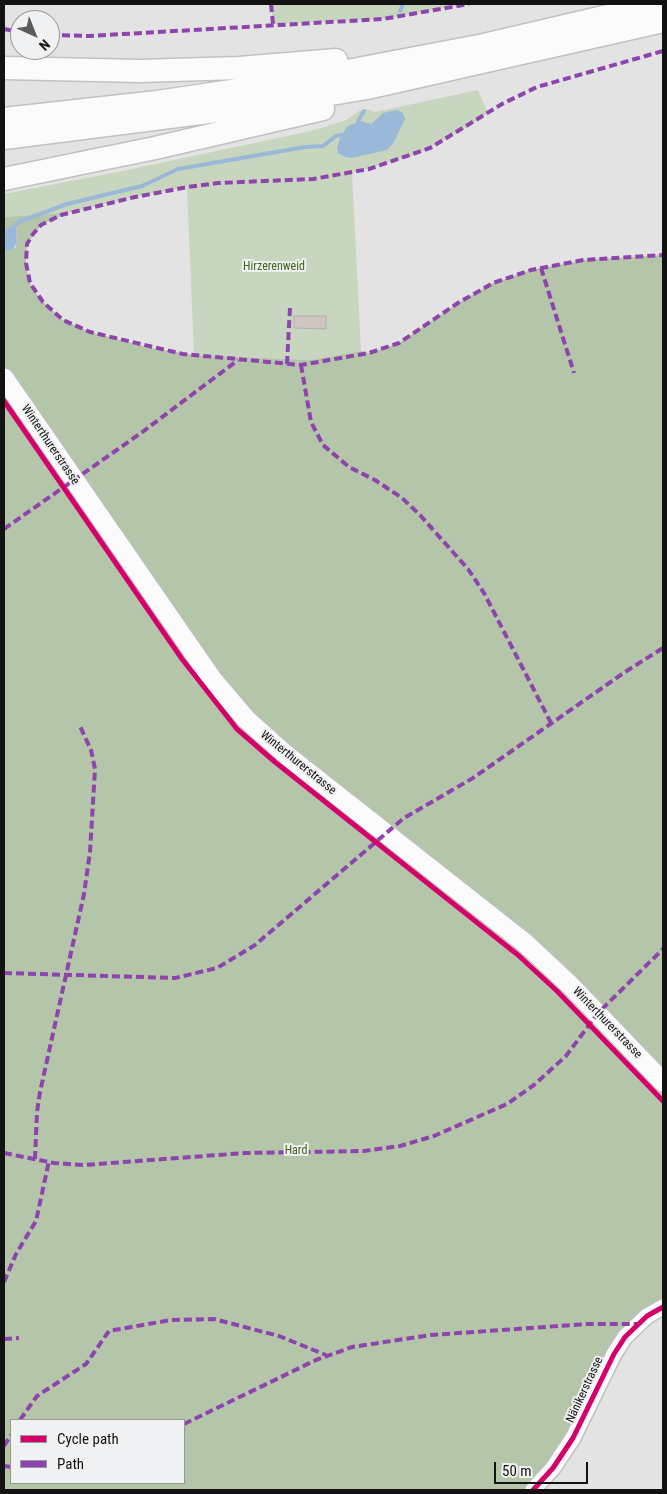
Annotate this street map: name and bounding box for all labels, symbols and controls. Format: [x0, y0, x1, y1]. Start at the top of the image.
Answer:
north arrow [10, 10, 60, 60]
text: N [36, 36, 53, 54]
park label: Hirzerenweid [243, 260, 305, 274]
street label: Winterthurerstrasse [18, 402, 82, 488]
street label: Winterthurerstrasse [257, 728, 339, 798]
street label: Winterthurerstrasse [569, 984, 645, 1062]
park label: Hard [285, 1144, 307, 1158]
street label: Nänikerstrasse [563, 1355, 607, 1425]
legend [10, 1419, 185, 1484]
text: Cycle path [57, 1430, 119, 1448]
scale bar [497, 1452, 591, 1484]
text: Path [57, 1455, 84, 1473]
text: 50 m [502, 1462, 532, 1480]

